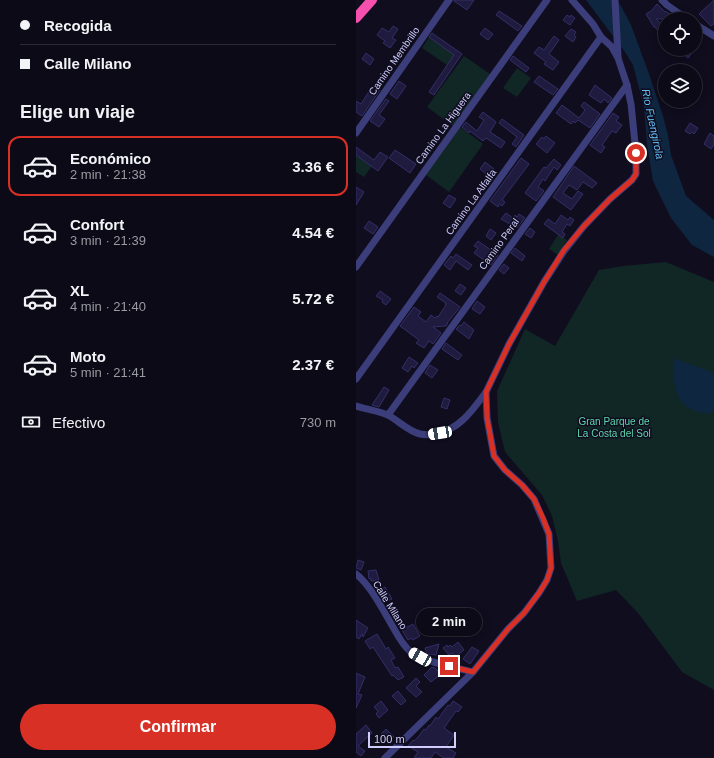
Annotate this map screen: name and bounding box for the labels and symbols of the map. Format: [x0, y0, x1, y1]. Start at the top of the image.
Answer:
street label: Camino Membrillo [366, 24, 422, 97]
water label: Rio Fuengirola [640, 88, 666, 160]
street label: Camino La Higuera [413, 90, 473, 166]
route start [627, 144, 645, 162]
street label: Camino La Alfalfa [444, 167, 499, 237]
street label: Camino Peral [477, 216, 521, 272]
park label: Gran Parque de La Costa del Sol [577, 416, 651, 439]
car [427, 425, 453, 441]
street label: Calle Milano [371, 579, 409, 632]
callout: 2 min [416, 608, 482, 636]
car [407, 646, 433, 668]
route end [440, 657, 458, 675]
scale bar [368, 730, 456, 749]

